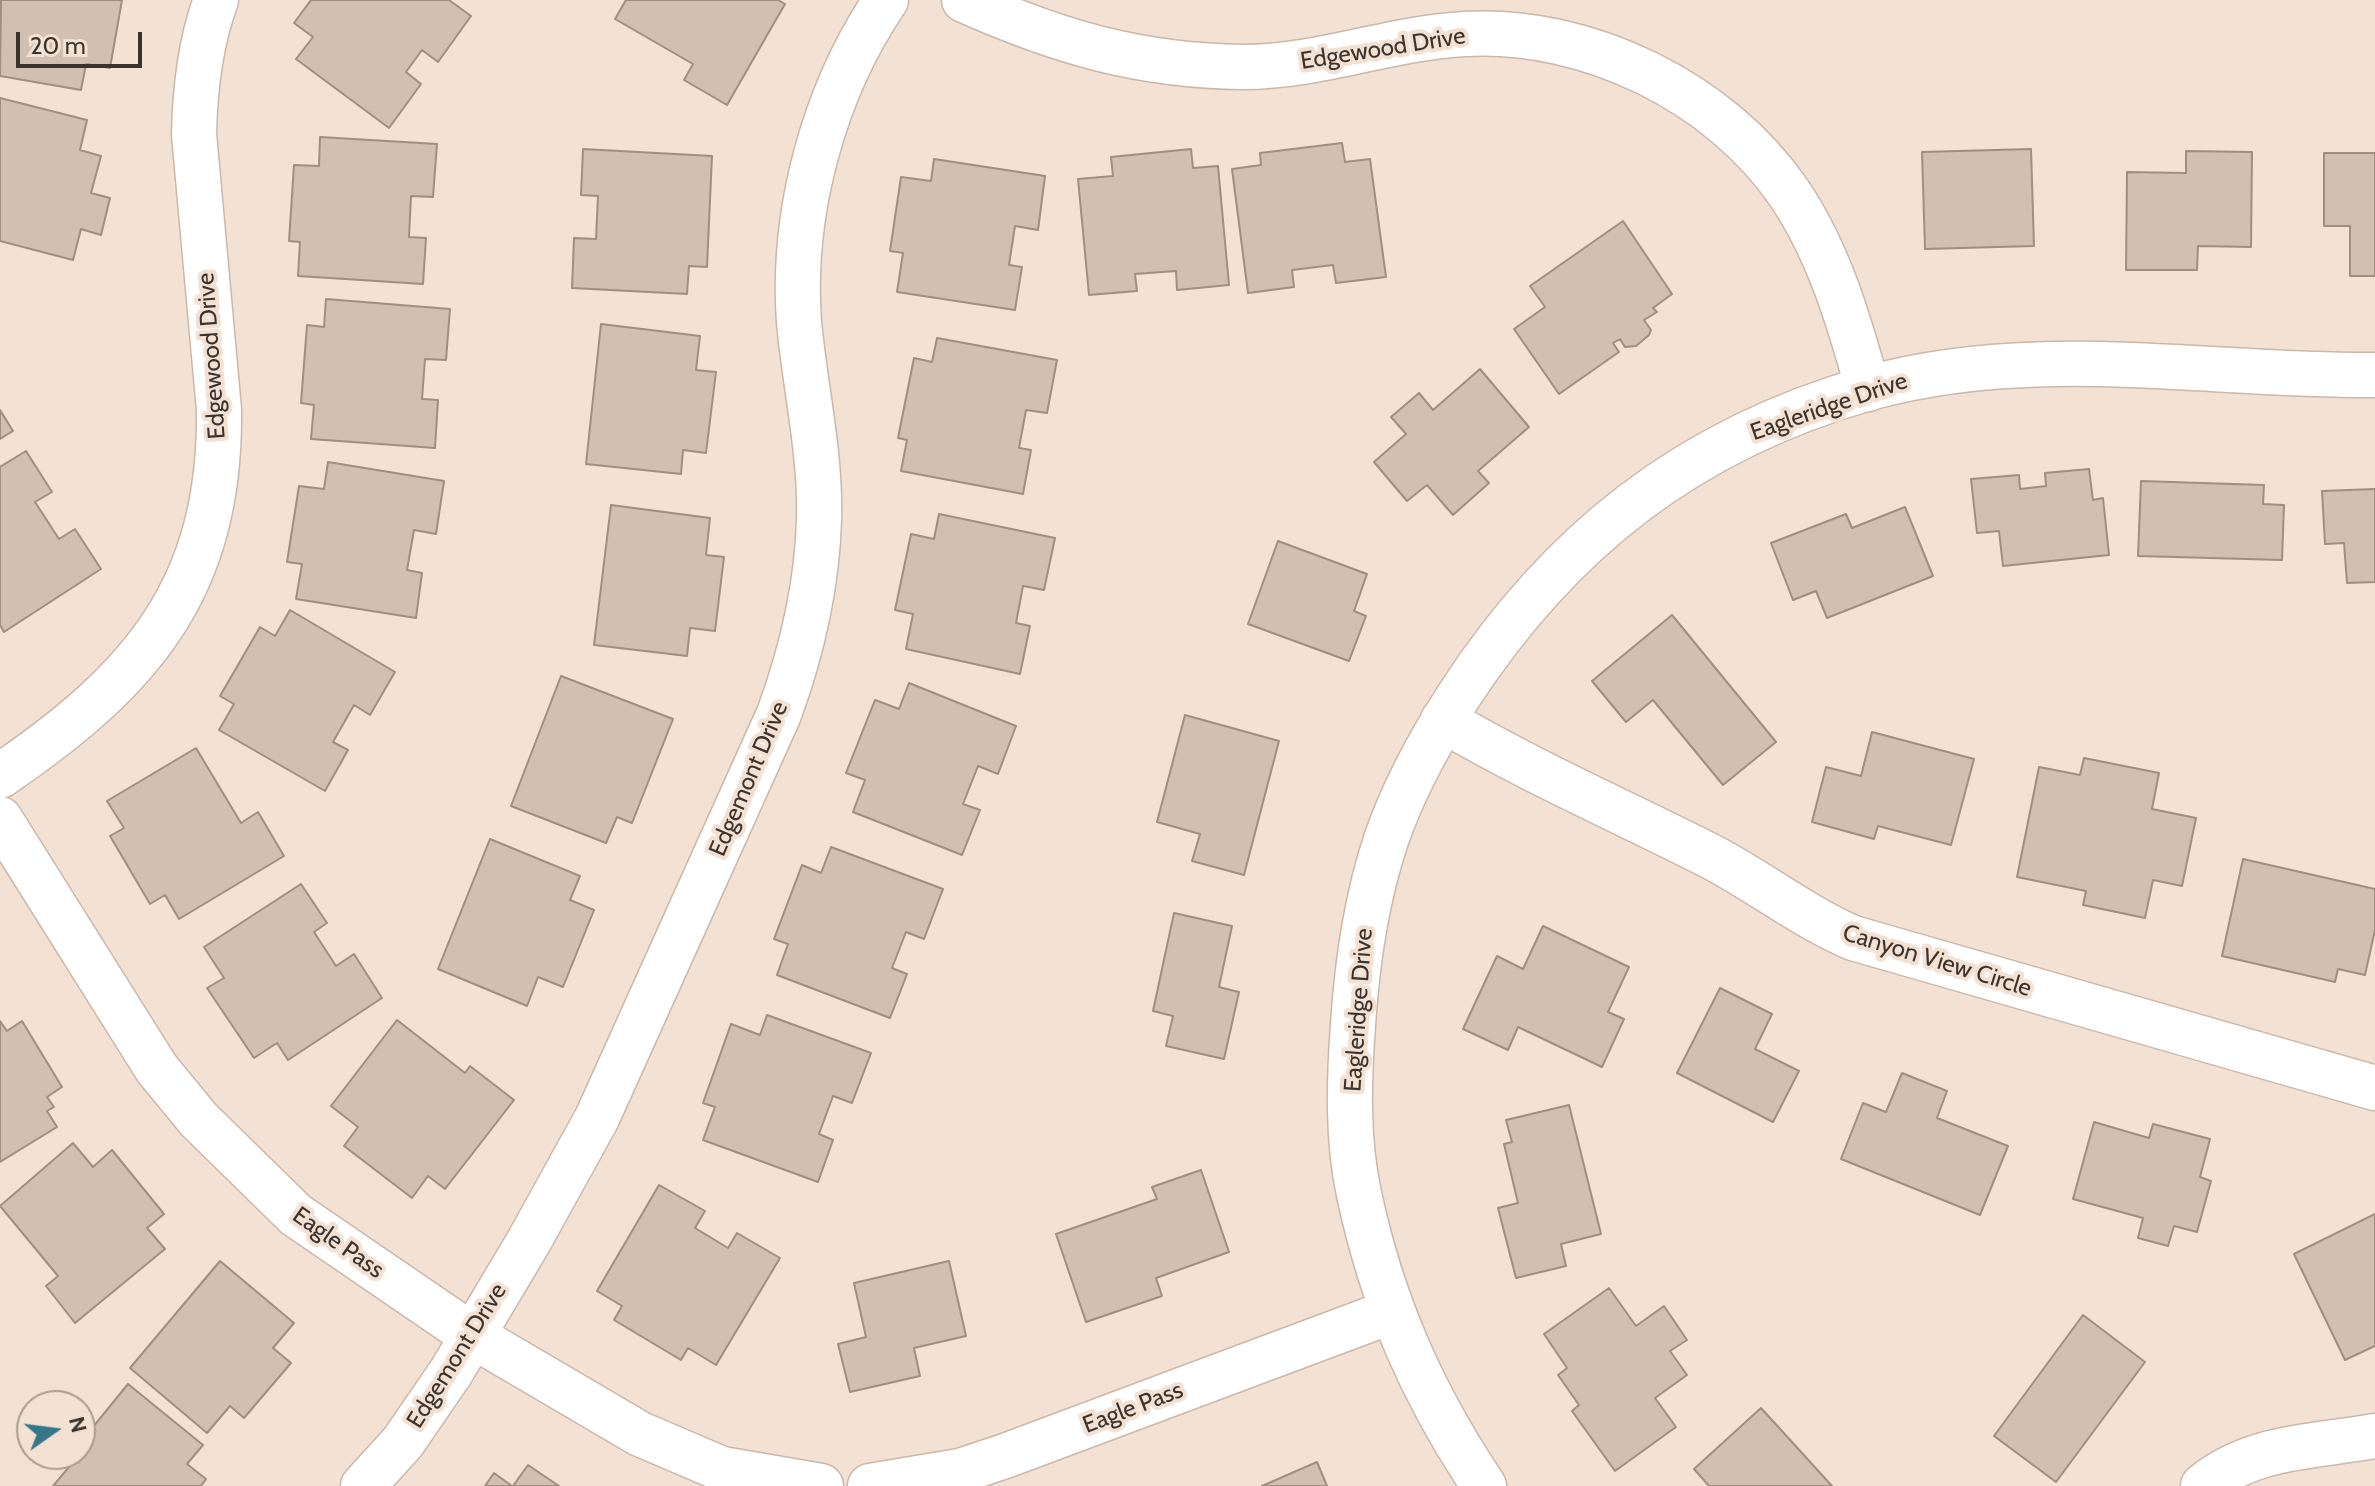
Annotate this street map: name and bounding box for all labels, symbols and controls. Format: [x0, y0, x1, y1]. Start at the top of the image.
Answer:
scale bar [20, 16, 146, 66]
street label: Edgewood Drive [1298, 22, 1468, 76]
text: 20 m [30, 31, 86, 60]
street label: Edgewood Drive [192, 272, 232, 440]
street label: Eagleridge Drive [1747, 367, 1911, 447]
street label: Edgemont Drive [703, 697, 795, 861]
street label: Canyon View Circle [1839, 919, 2035, 1003]
street label: Eagleridge Drive [1339, 927, 1379, 1093]
street label: Eagle Pass [287, 1201, 389, 1285]
street label: Edgemont Drive [401, 1278, 513, 1434]
street label: Eagle Pass [1079, 1376, 1187, 1440]
north arrow [16, 1390, 96, 1470]
text: N [63, 1414, 93, 1435]

